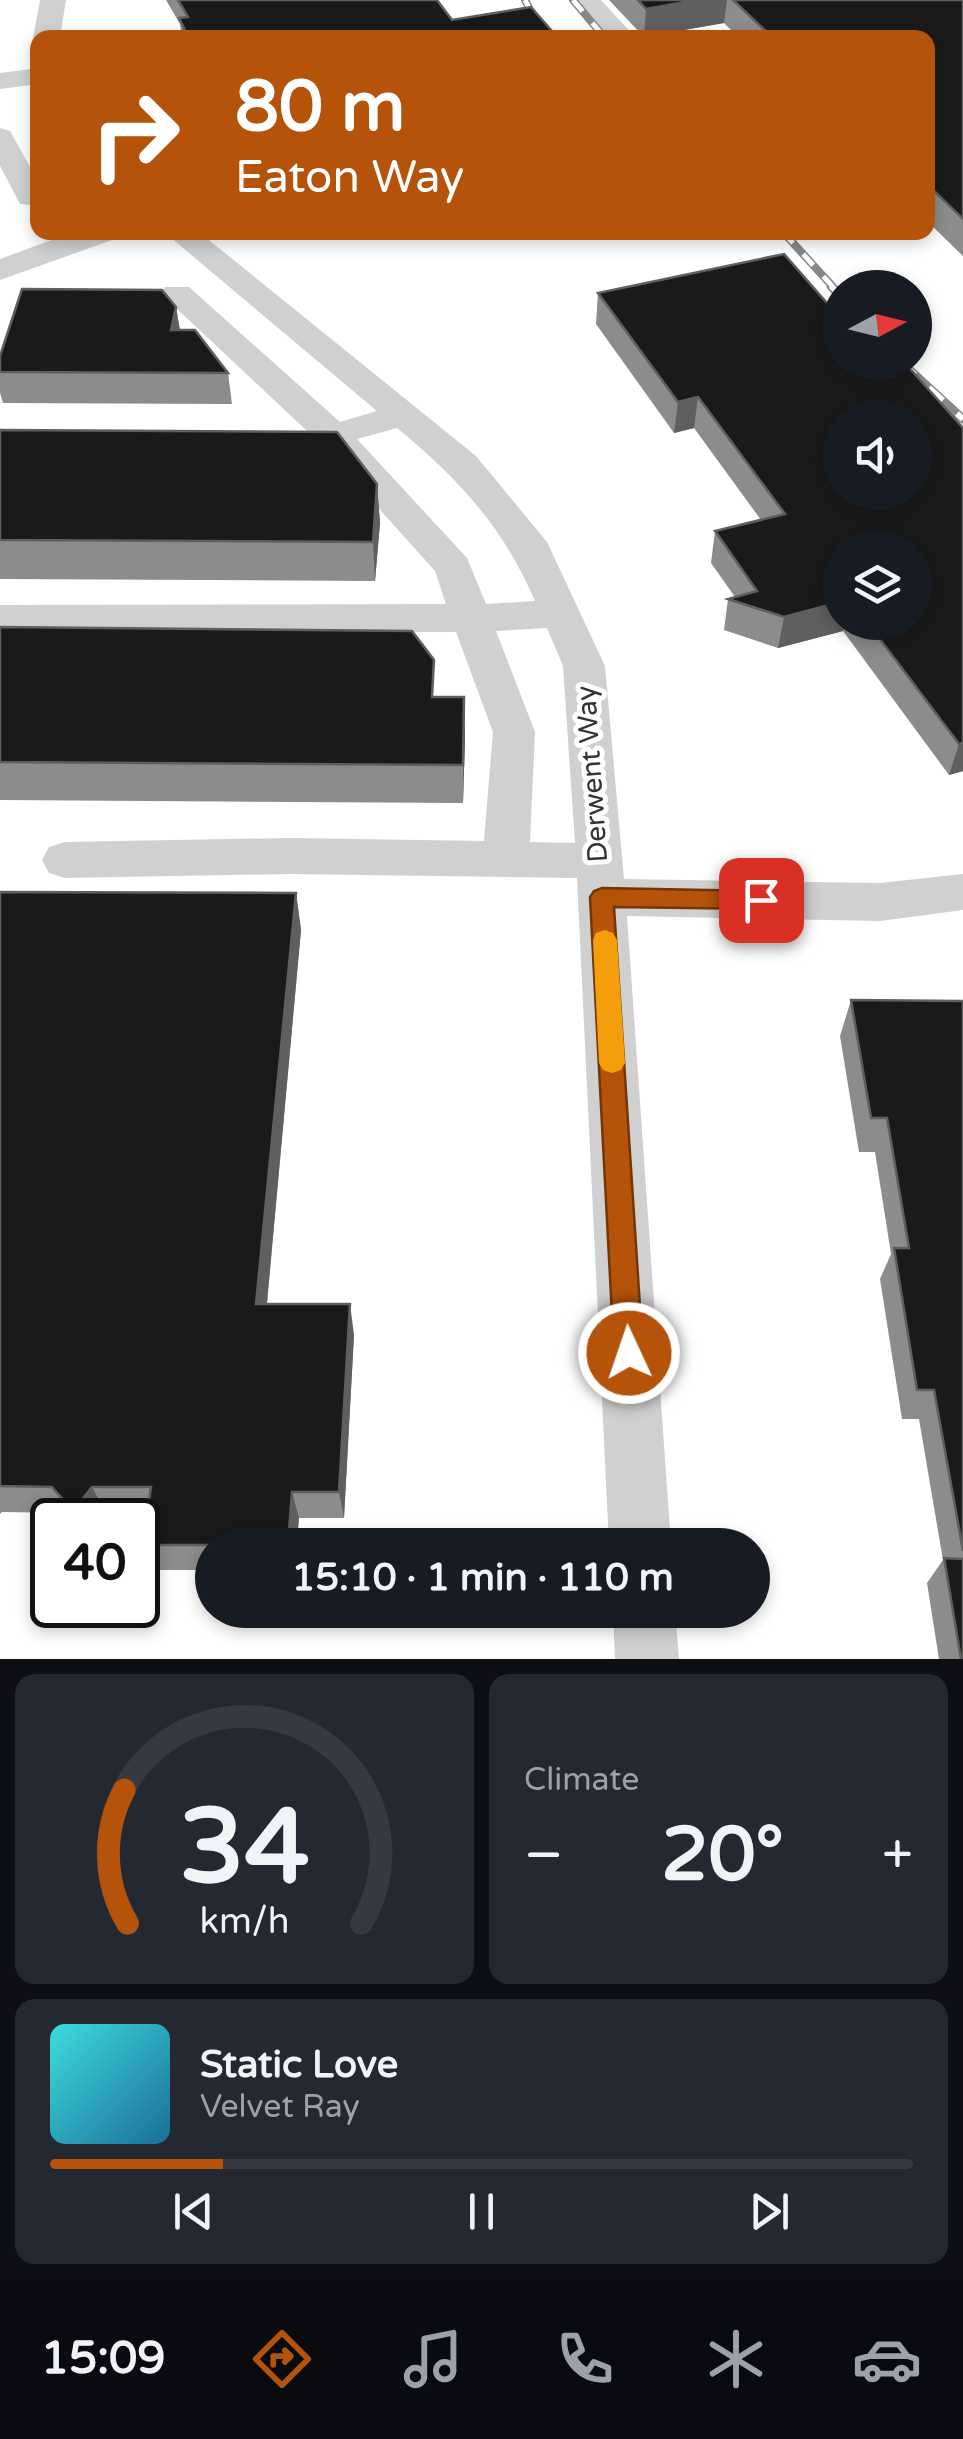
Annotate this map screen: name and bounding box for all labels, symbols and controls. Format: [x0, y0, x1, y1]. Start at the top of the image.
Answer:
text: 80 m [235, 66, 405, 150]
icon: right [70, 70, 200, 200]
text: Eaton Way [235, 151, 464, 205]
north arrow [822, 270, 932, 380]
map controls [822, 270, 932, 640]
button: sound [822, 400, 932, 510]
button: layers [822, 530, 932, 640]
street label: Derwent Way [569, 684, 615, 864]
pin [719, 858, 804, 943]
icon: arrive [734, 873, 789, 928]
position arrow [577, 1301, 681, 1405]
speed limit sign: 40 [30, 1498, 160, 1628]
text: 15:10 · 1 min · 110 m [291, 1555, 674, 1601]
text: Climate [524, 1761, 639, 1799]
text: 34 [179, 1786, 310, 1911]
text: 20° [661, 1810, 784, 1900]
text: − [524, 1823, 563, 1889]
text: + [882, 1823, 913, 1889]
text: km/h [200, 1900, 289, 1943]
text: Static Love [200, 2042, 398, 2088]
text: Velvet Ray [200, 2088, 360, 2126]
icon: previous [166, 2184, 221, 2239]
icon: pause [454, 2184, 509, 2239]
icon: next [742, 2184, 797, 2239]
icon: directions [247, 2324, 317, 2394]
icon: music [398, 2324, 468, 2394]
icon: phone [550, 2324, 620, 2394]
icon: climate [701, 2324, 771, 2394]
icon: car [852, 2324, 922, 2394]
text: 15:09 [41, 2332, 165, 2386]

